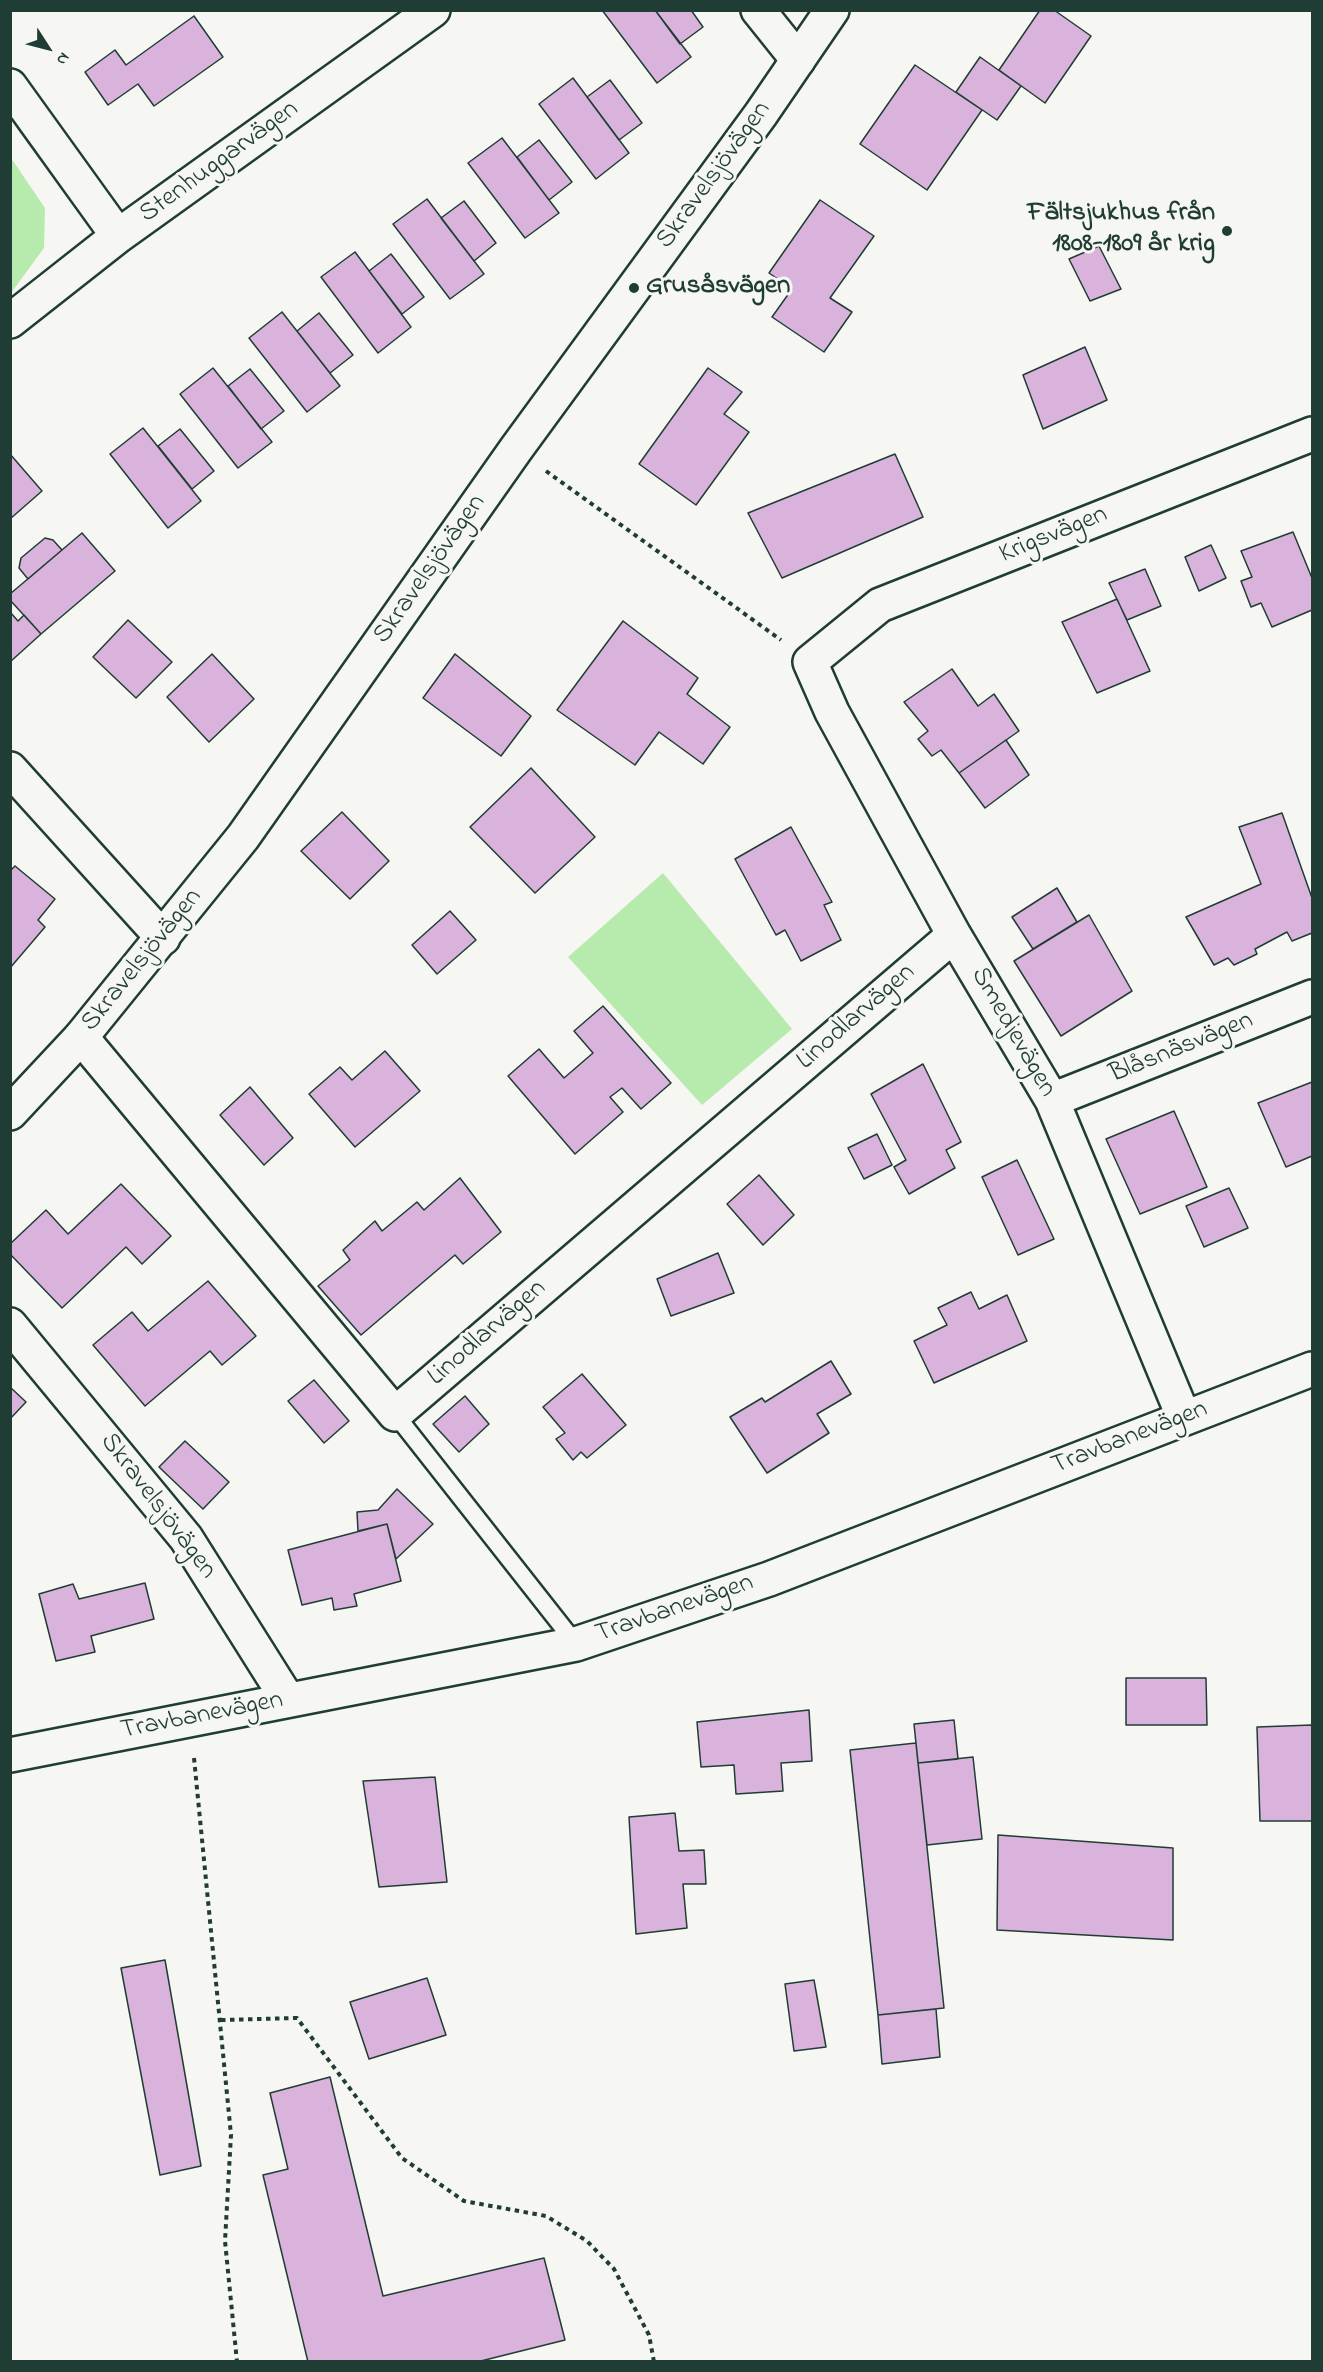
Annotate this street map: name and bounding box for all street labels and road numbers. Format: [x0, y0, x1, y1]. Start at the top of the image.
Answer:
street label: Stenhuggarvägen [134, 94, 306, 232]
street label: Skravelsjövägen [651, 96, 779, 256]
street label: Skravelsjövägen [368, 489, 494, 651]
street label: Krigsvägen [995, 500, 1113, 572]
street label: Skravelsjövägen [75, 883, 211, 1039]
street label: Linodlarvägen [791, 958, 923, 1078]
street label: Smedjevägen [962, 962, 1062, 1104]
street label: Blåsnäsvägen [1106, 1006, 1258, 1092]
street label: Linodlarvägen [422, 1274, 554, 1394]
street label: Travbanevägen [1047, 1394, 1213, 1484]
street label: Skravelsjövägen [91, 1427, 223, 1587]
street label: Travbanevägen [592, 1568, 758, 1652]
street label: Travbanevägen [118, 1685, 286, 1749]

